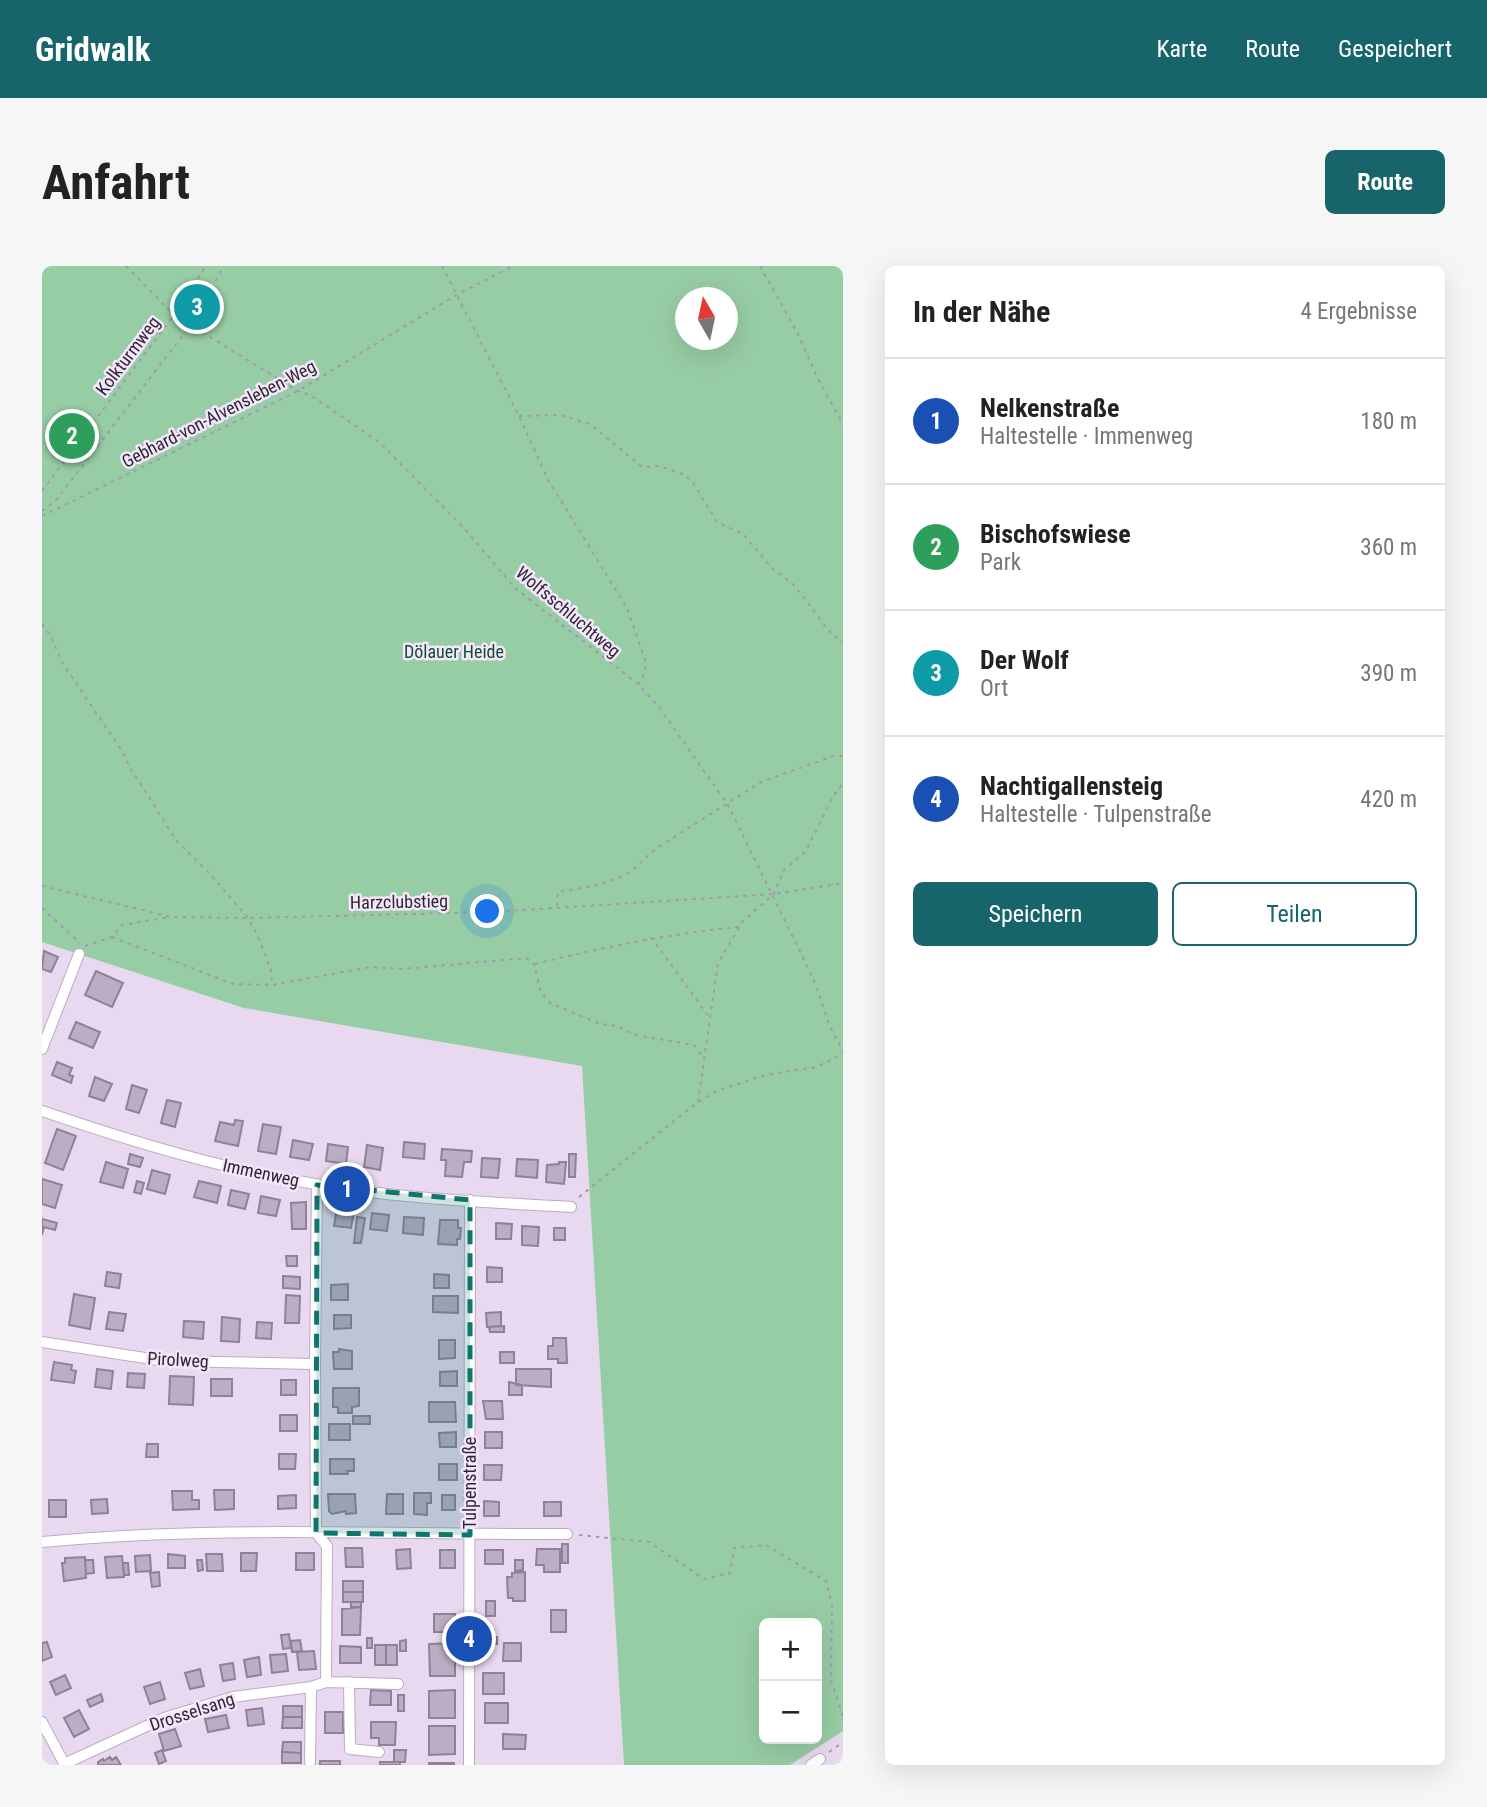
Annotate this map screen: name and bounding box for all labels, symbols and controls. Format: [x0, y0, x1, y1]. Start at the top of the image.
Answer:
text: Gridwalk [35, 30, 150, 69]
text: Karte [1157, 35, 1207, 63]
text: Route [1245, 35, 1300, 63]
text: Gespeichert [1338, 35, 1452, 63]
button: Route [1325, 150, 1445, 214]
text: Anfahrt [42, 154, 190, 211]
pin: 3 [174, 281, 220, 333]
north arrow [675, 287, 738, 350]
text: In der Nähe [913, 294, 1050, 329]
text: 4 Ergebnisse [1300, 298, 1417, 325]
street label: Kolkturmweg [91, 312, 164, 399]
street label: Gebhard-von-Alvensleben-Weg [118, 355, 319, 472]
text: Nelkenstraße [980, 393, 1120, 423]
text: 1 [930, 408, 942, 435]
text: 180 m [1360, 408, 1417, 435]
pin: 2 [49, 410, 95, 462]
text: Haltestelle · Immenweg [980, 423, 1193, 450]
text: Bischofswiese [980, 519, 1131, 549]
text: 2 [930, 534, 942, 561]
text: 360 m [1360, 534, 1417, 561]
text: Park [980, 549, 1021, 576]
street label: Wolfsschluchtweg [512, 562, 625, 661]
park label: Dölauer Heide [404, 641, 504, 662]
text: Der Wolf [980, 645, 1069, 675]
text: 3 [930, 660, 942, 687]
text: 390 m [1360, 660, 1417, 687]
text: Ort [980, 675, 1008, 702]
text: Nachtigallensteig [980, 771, 1163, 801]
text: 4 [930, 786, 942, 813]
text: 420 m [1360, 786, 1417, 813]
text: Haltestelle · Tulpenstraße [980, 801, 1212, 828]
button: Speichern [913, 882, 1158, 946]
button: Teilen [1172, 882, 1417, 946]
street label: Harzclubstieg [350, 890, 448, 913]
your location [470, 894, 504, 928]
street label: Immenweg [221, 1154, 301, 1191]
pin: 1 [324, 1163, 370, 1215]
street label: Pirolweg [147, 1347, 209, 1372]
street label: Tulpenstraße [459, 1437, 480, 1529]
pin: 4 [446, 1613, 492, 1665]
map controls [759, 1618, 822, 1744]
button: + [759, 1618, 822, 1681]
button: − [759, 1681, 822, 1744]
street label: Drosselsang [147, 1688, 237, 1735]

